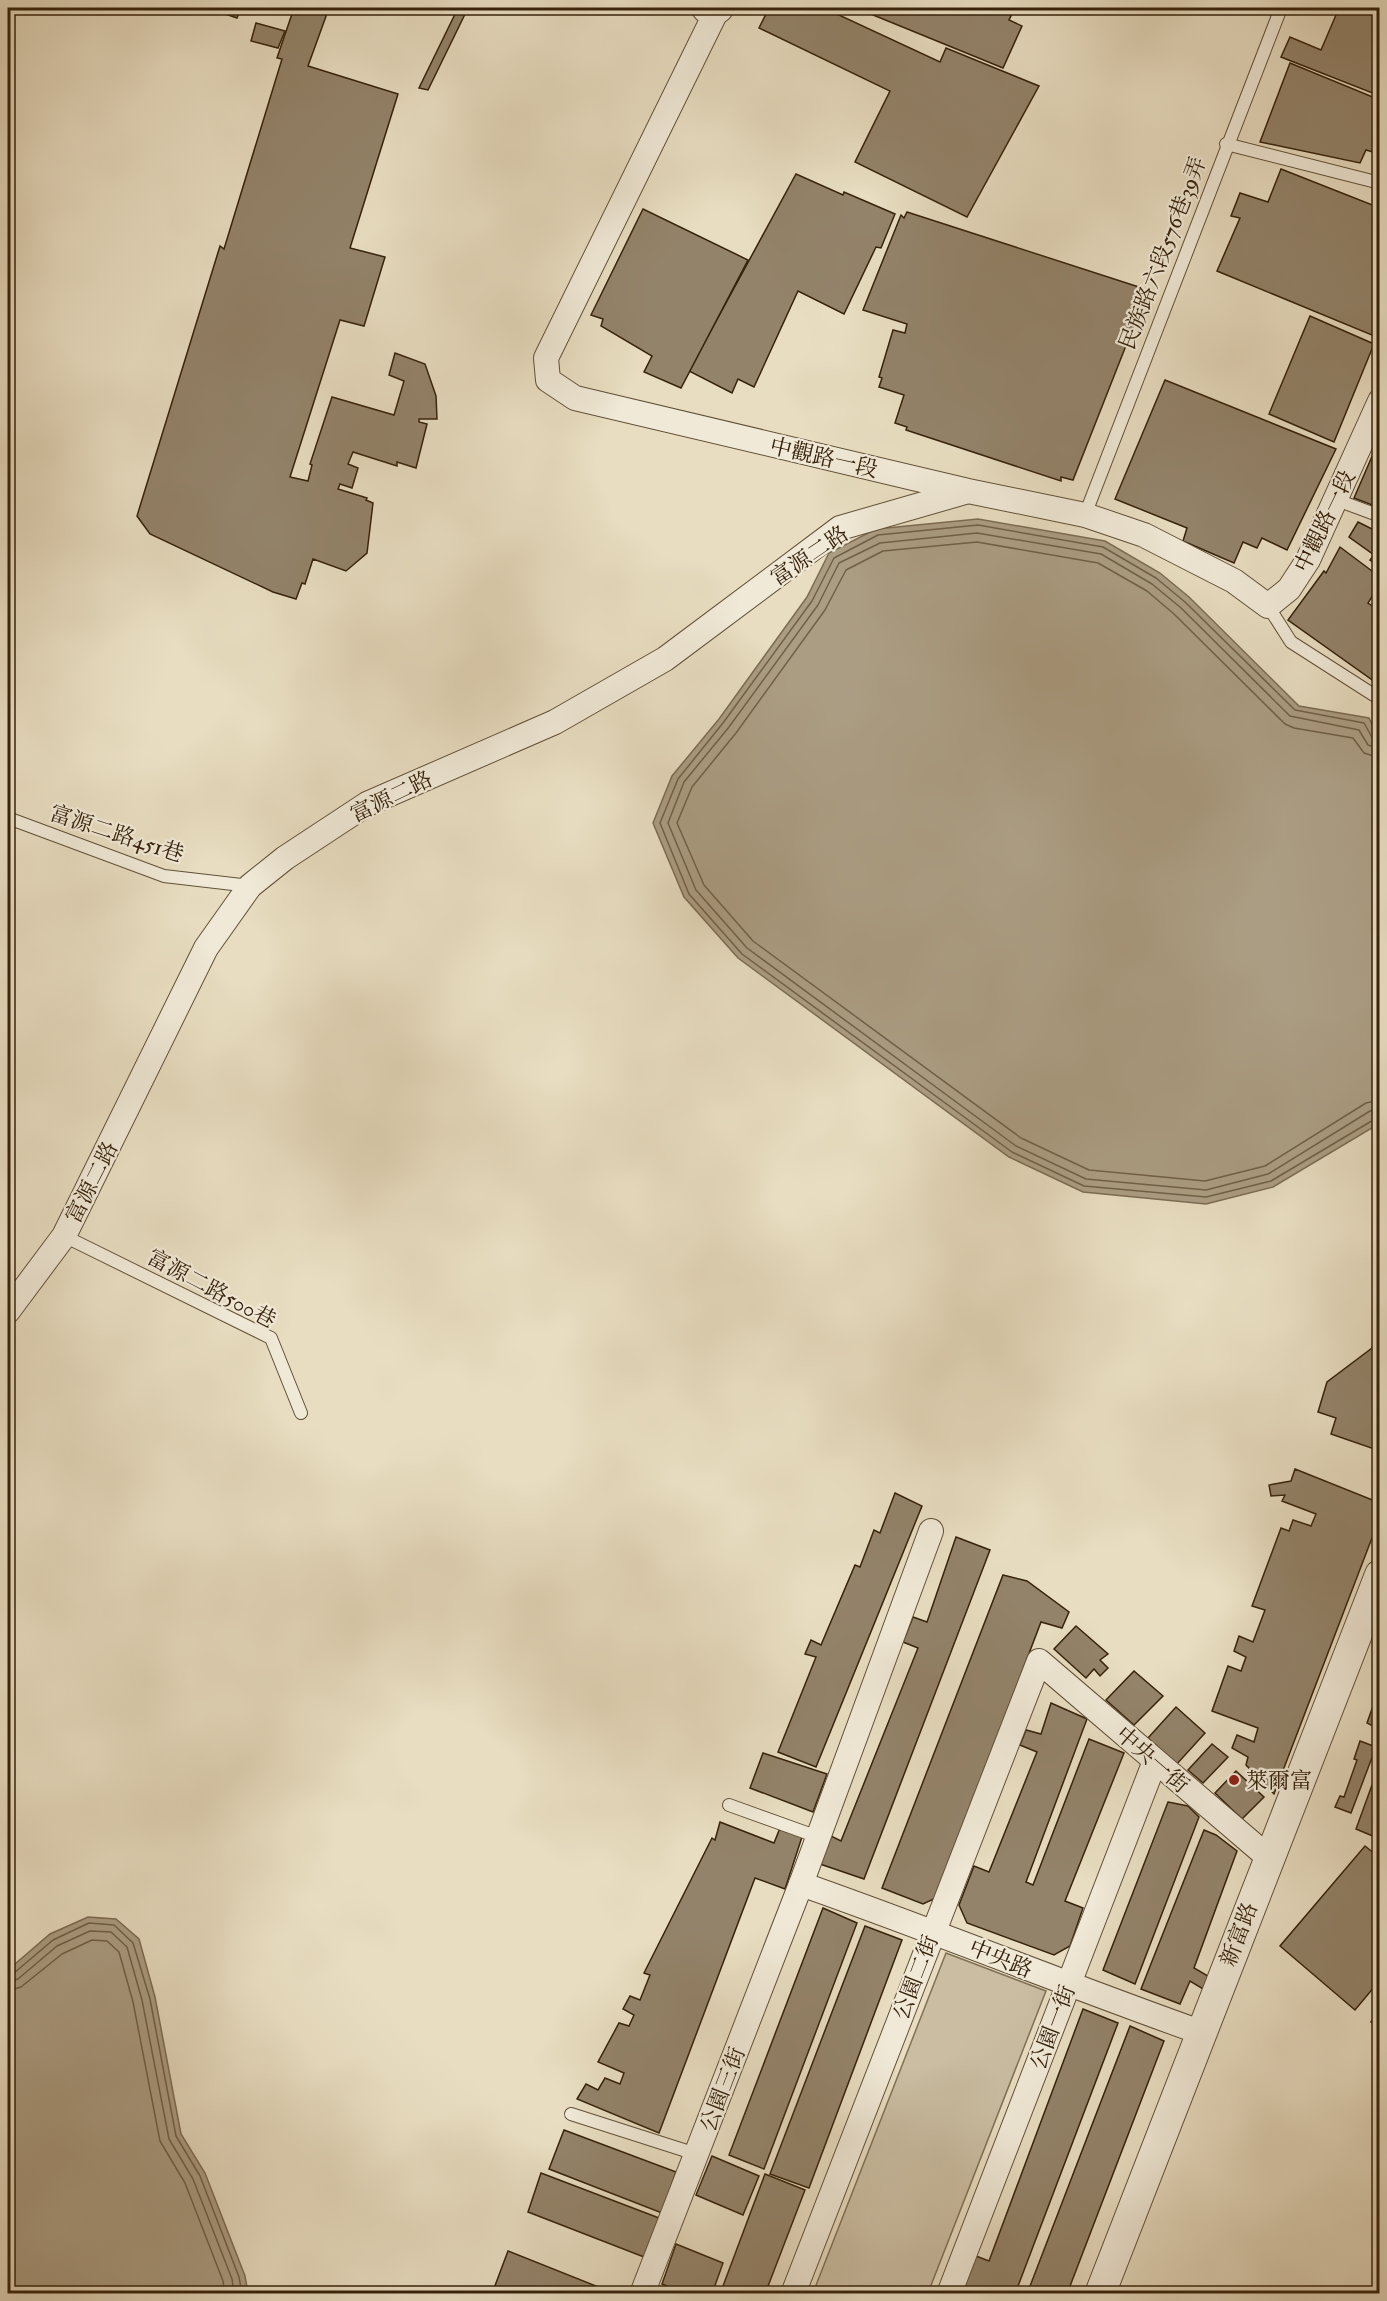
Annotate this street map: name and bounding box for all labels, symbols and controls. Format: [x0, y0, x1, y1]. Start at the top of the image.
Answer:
street label: 民族路六段576巷39弄 [1113, 153, 1213, 354]
street label: 中觀路一段 [767, 432, 881, 484]
street label: 中觀路一段 [1288, 466, 1362, 577]
street label: 富源二路 [765, 520, 854, 592]
street label: 富源二路 [346, 765, 437, 829]
street label: 富源二路451巷 [46, 799, 187, 869]
street label: 富源二路 [59, 1137, 124, 1228]
street label: 富源二路500巷 [142, 1243, 281, 1335]
street label: 中央一街 [1110, 1720, 1195, 1799]
place label: 萊爾富 [1246, 1767, 1312, 1795]
marker: 萊爾富 [1227, 1773, 1241, 1787]
street label: 新富路 [1214, 1899, 1264, 1970]
street label: 公園二街 [887, 1931, 945, 2023]
street label: 中央路 [965, 1934, 1036, 1984]
street label: 公園一街 [1024, 1981, 1082, 2073]
street label: 公園三街 [694, 2043, 752, 2135]

